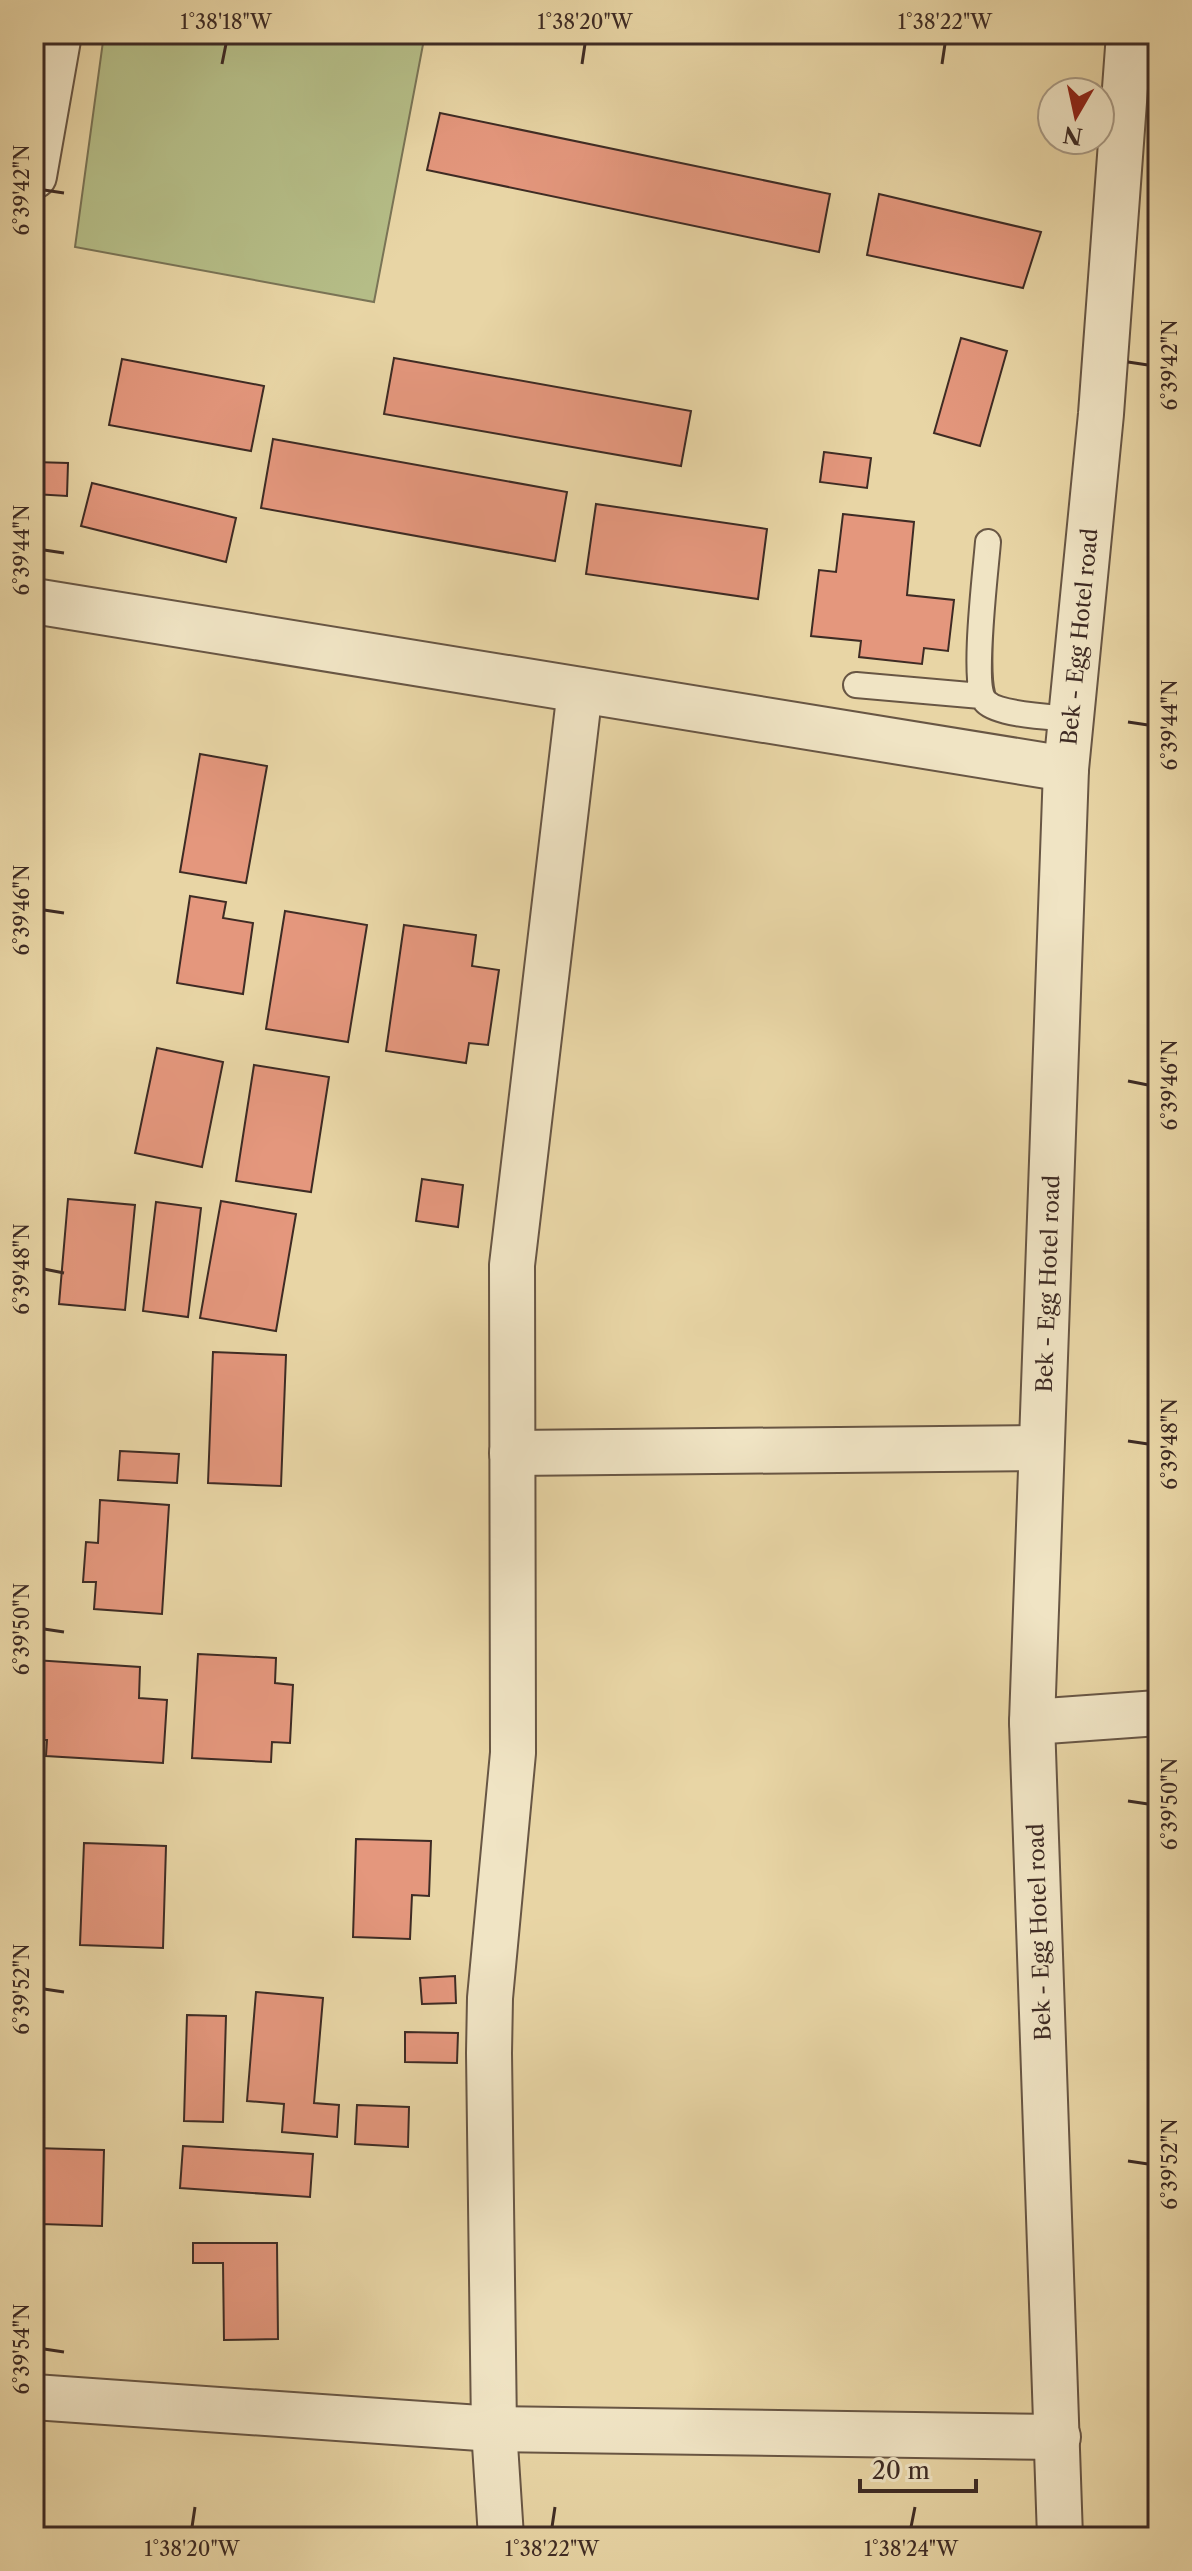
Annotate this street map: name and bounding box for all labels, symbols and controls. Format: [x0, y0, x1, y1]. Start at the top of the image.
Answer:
text: 1°38'18"W [180, 10, 273, 34]
text: 1°38'20"W [537, 10, 634, 34]
text: 1°38'22"W [898, 10, 993, 34]
north arrow [1036, 76, 1116, 156]
text: N [1061, 120, 1085, 150]
text: 6°39'42"N [10, 145, 34, 235]
text: 6°39'42"N [1158, 320, 1182, 410]
text: 6°39'44"N [10, 505, 34, 595]
street label: Bek - Egg Hotel road [1055, 527, 1104, 746]
text: 6°39'44"N [1158, 680, 1182, 770]
text: 6°39'46"N [10, 865, 34, 955]
text: 6°39'46"N [1158, 1040, 1182, 1130]
street label: Bek - Egg Hotel road [1031, 1175, 1066, 1393]
text: 6°39'48"N [10, 1223, 34, 1315]
text: 6°39'48"N [1158, 1398, 1182, 1490]
text: 6°39'50"N [10, 1583, 34, 1675]
text: 6°39'50"N [1158, 1758, 1182, 1850]
street label: Bek - Egg Hotel road [1022, 1823, 1057, 2041]
text: 6°39'52"N [10, 1943, 34, 2035]
text: 6°39'52"N [1158, 2118, 1182, 2210]
text: 6°39'54"N [10, 2303, 34, 2395]
scale bar [860, 2443, 976, 2493]
text: 20 m [872, 2456, 930, 2485]
text: 1°38'20"W [144, 2537, 241, 2561]
text: 1°38'22"W [505, 2537, 600, 2561]
text: 1°38'24"W [864, 2537, 959, 2561]

